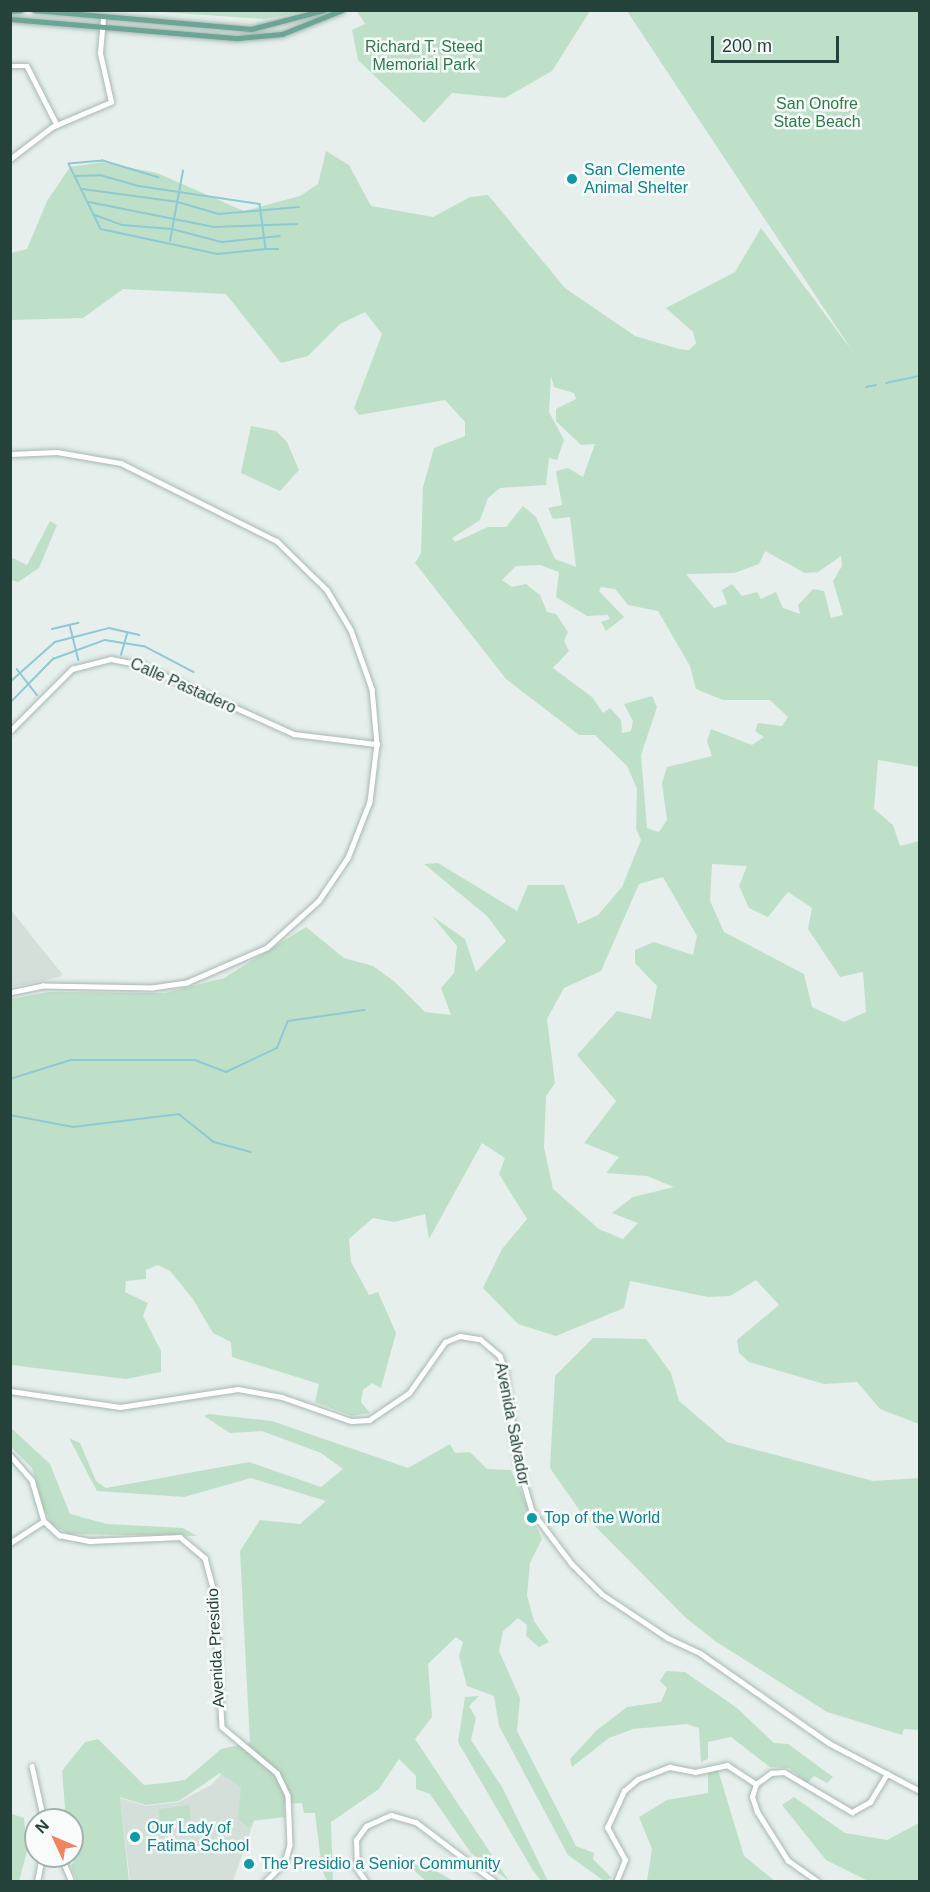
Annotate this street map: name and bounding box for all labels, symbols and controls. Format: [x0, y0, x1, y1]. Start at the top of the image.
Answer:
scale bar [714, 24, 842, 62]
text: 200 m [722, 36, 772, 56]
park label: Richard T. Steed Memorial Park [365, 37, 483, 75]
park label: San Onofre State Beach [773, 94, 861, 132]
place label: San Clemente Animal Shelter [584, 160, 688, 198]
marker: San Clemente Animal Shelter [565, 172, 579, 186]
street label: Calle Pastadero [127, 654, 239, 718]
street label: Avenida Salvador [491, 1361, 533, 1487]
place label: Top of the World [544, 1508, 660, 1528]
marker: Top of the World [525, 1511, 539, 1525]
street label: Avenida Presidio [203, 1588, 229, 1708]
north arrow [24, 1808, 84, 1868]
text: N [32, 1816, 52, 1837]
place label: Our Lady of Fatima School [147, 1818, 249, 1856]
marker: Our Lady of Fatima School [128, 1830, 142, 1844]
place label: The Presidio a Senior Community [261, 1854, 500, 1874]
marker: The Presidio a Senior Community [242, 1857, 256, 1871]

